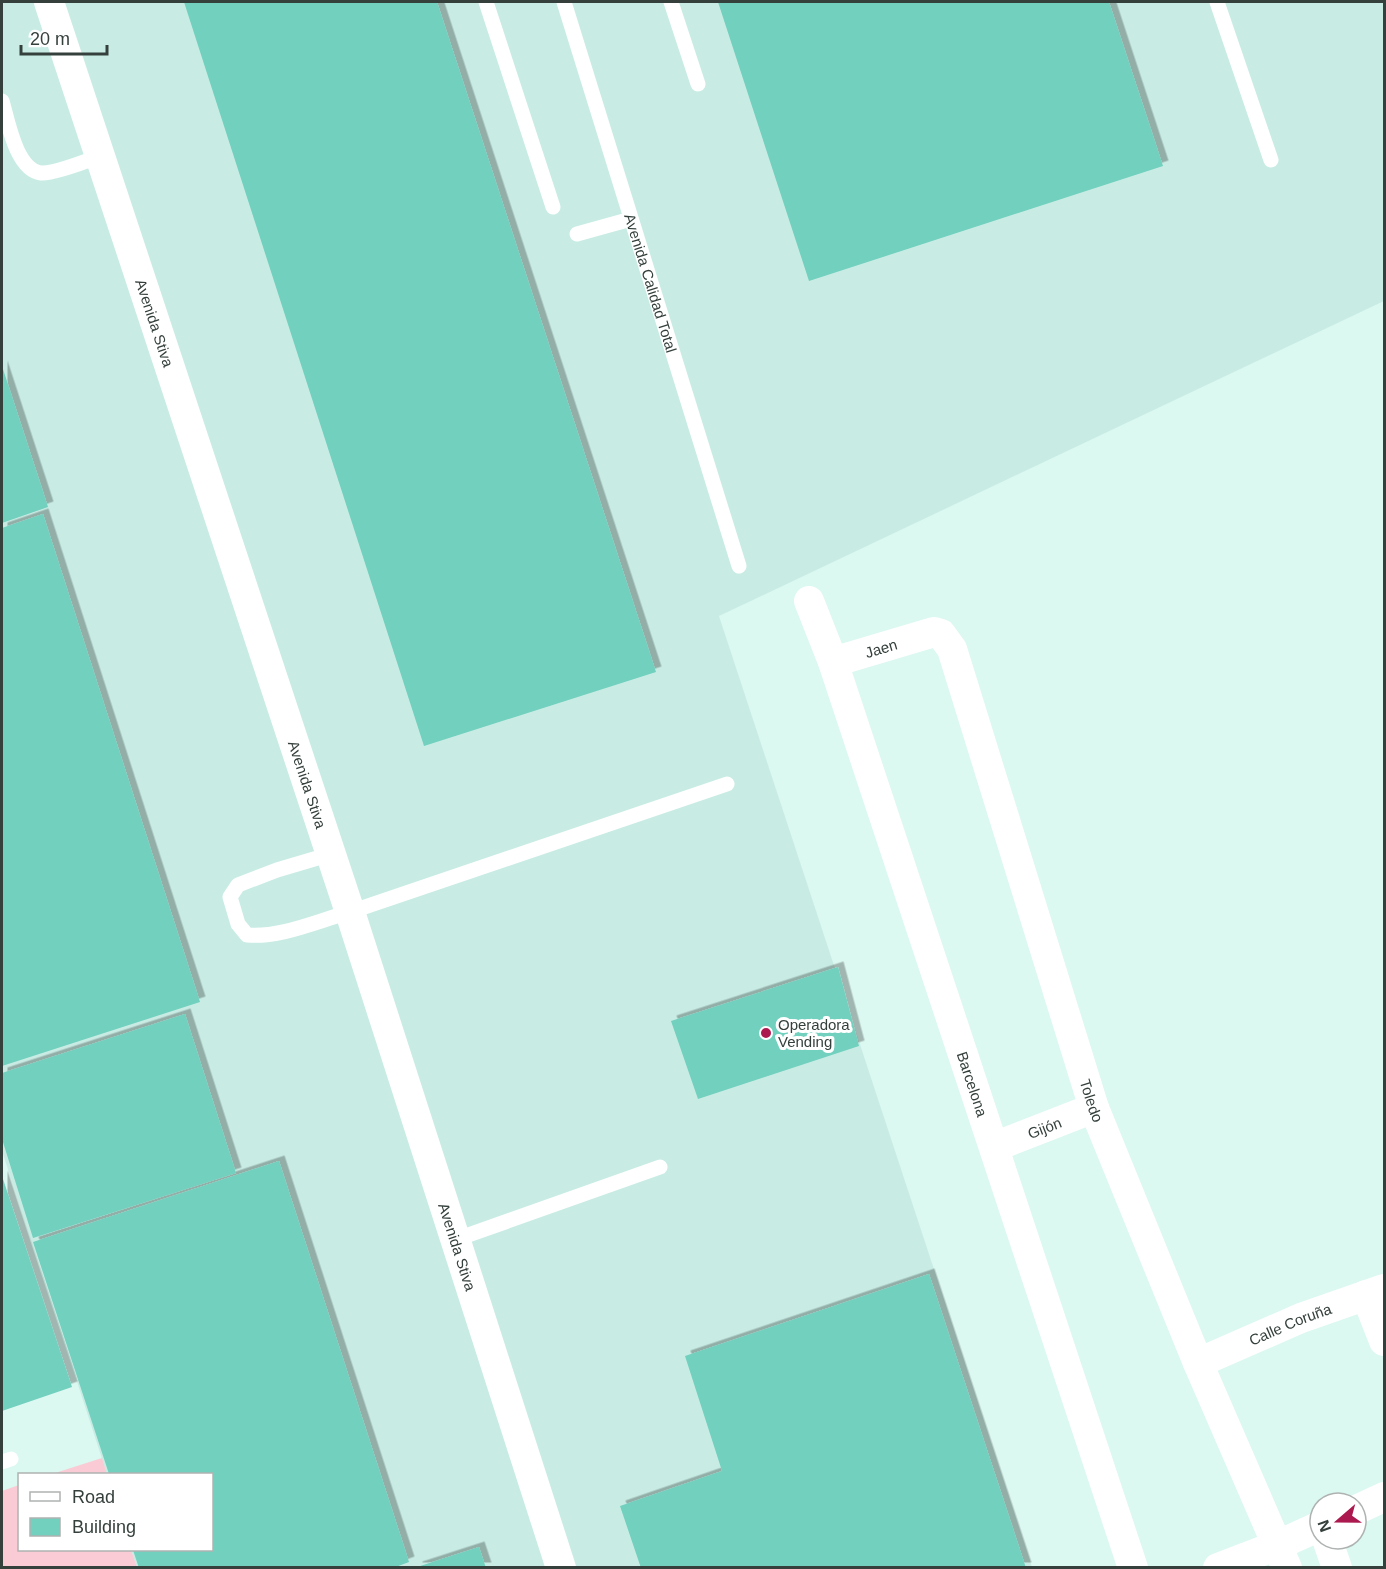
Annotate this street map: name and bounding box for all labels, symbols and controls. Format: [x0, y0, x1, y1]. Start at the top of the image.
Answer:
scale bar [21, 18, 106, 56]
text: 20 m [30, 29, 70, 49]
street label: Avenida Calidad Total [622, 211, 681, 354]
street label: Avenida Stiva [133, 277, 178, 370]
street label: Jaen [863, 635, 899, 661]
street label: Avenida Stiva [285, 738, 330, 831]
place label: Operadora Vending [778, 1016, 850, 1050]
marker: Operadora Vending [759, 1026, 773, 1040]
street label: Barcelona [954, 1049, 992, 1119]
street label: Toledo [1077, 1077, 1107, 1125]
street label: Gijón [1025, 1113, 1064, 1142]
street label: Avenida Stiva [436, 1200, 480, 1293]
street label: Calle Coruña [1246, 1299, 1334, 1348]
legend [18, 1473, 213, 1551]
text: Road [72, 1487, 115, 1507]
north arrow [1308, 1491, 1368, 1551]
text: Building [72, 1517, 136, 1537]
text: N [1314, 1518, 1334, 1534]

